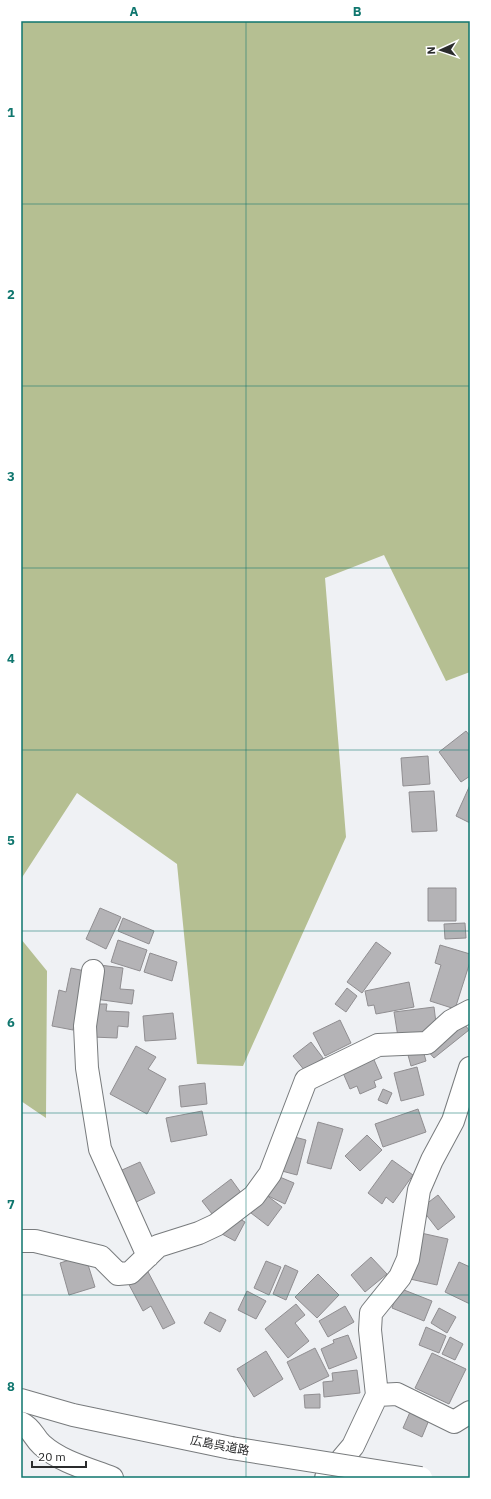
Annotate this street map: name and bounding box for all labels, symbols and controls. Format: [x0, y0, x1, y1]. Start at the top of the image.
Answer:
text: A [130, 3, 139, 20]
text: B [353, 3, 362, 20]
north arrow [421, 30, 461, 70]
text: N [424, 46, 438, 55]
text: 1 [7, 104, 15, 121]
text: 2 [7, 286, 15, 303]
text: 3 [7, 468, 15, 485]
text: 4 [7, 650, 15, 667]
text: 5 [7, 832, 15, 849]
text: 6 [7, 1014, 15, 1031]
text: 7 [7, 1196, 15, 1213]
text: 8 [7, 1378, 15, 1395]
street label: 広島呉道路 [189, 1432, 251, 1458]
scale bar [32, 1443, 86, 1469]
text: 20 m [38, 1449, 66, 1464]

